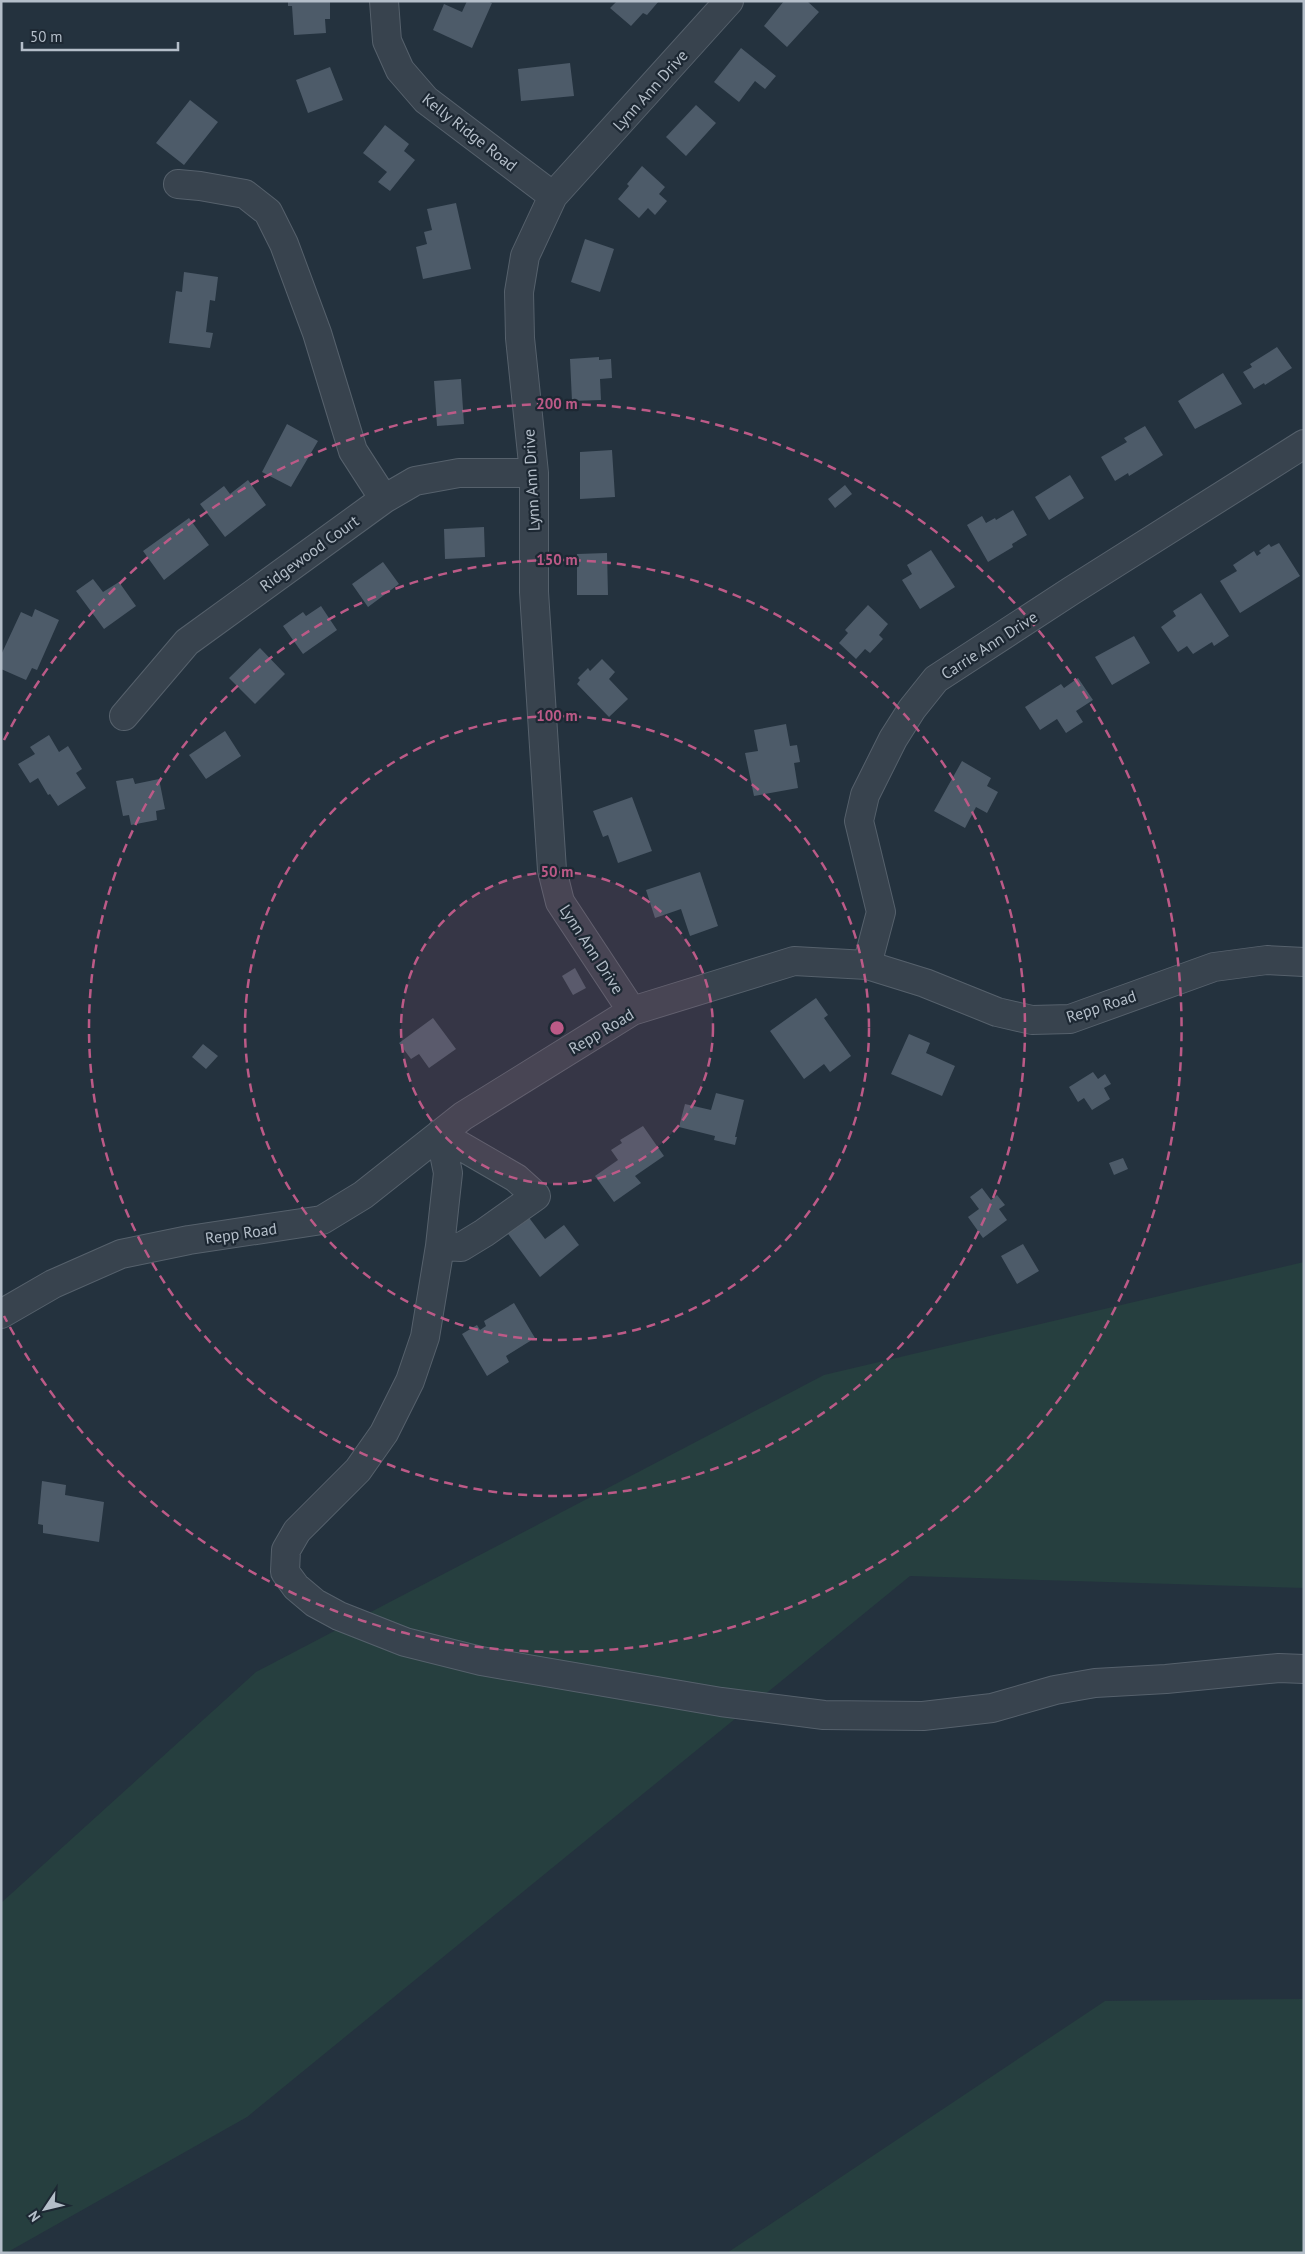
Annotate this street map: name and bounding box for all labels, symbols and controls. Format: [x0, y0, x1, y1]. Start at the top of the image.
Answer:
scale bar [22, 20, 179, 52]
text: 50 m [30, 27, 63, 46]
street label: Lynn Ann Drive [608, 45, 692, 135]
street label: Kelly Ridge Road [419, 89, 521, 175]
text: 200 m [536, 394, 578, 413]
street label: Lynn Ann Drive [518, 428, 544, 532]
street label: Ridgewood Court [256, 510, 363, 596]
text: 150 m [536, 550, 578, 569]
street label: Carrie Ann Drive [937, 606, 1041, 684]
text: 100 m [536, 706, 578, 725]
text: 50 m [541, 862, 573, 881]
street label: Lynn Ann Drive [556, 901, 628, 997]
street label: Repp Road [1064, 985, 1138, 1027]
street label: Repp Road [565, 1004, 637, 1058]
centre of rings [548, 1019, 566, 1037]
street label: Repp Road [204, 1218, 278, 1248]
north arrow [20, 2184, 70, 2234]
text: N [24, 2208, 44, 2225]

